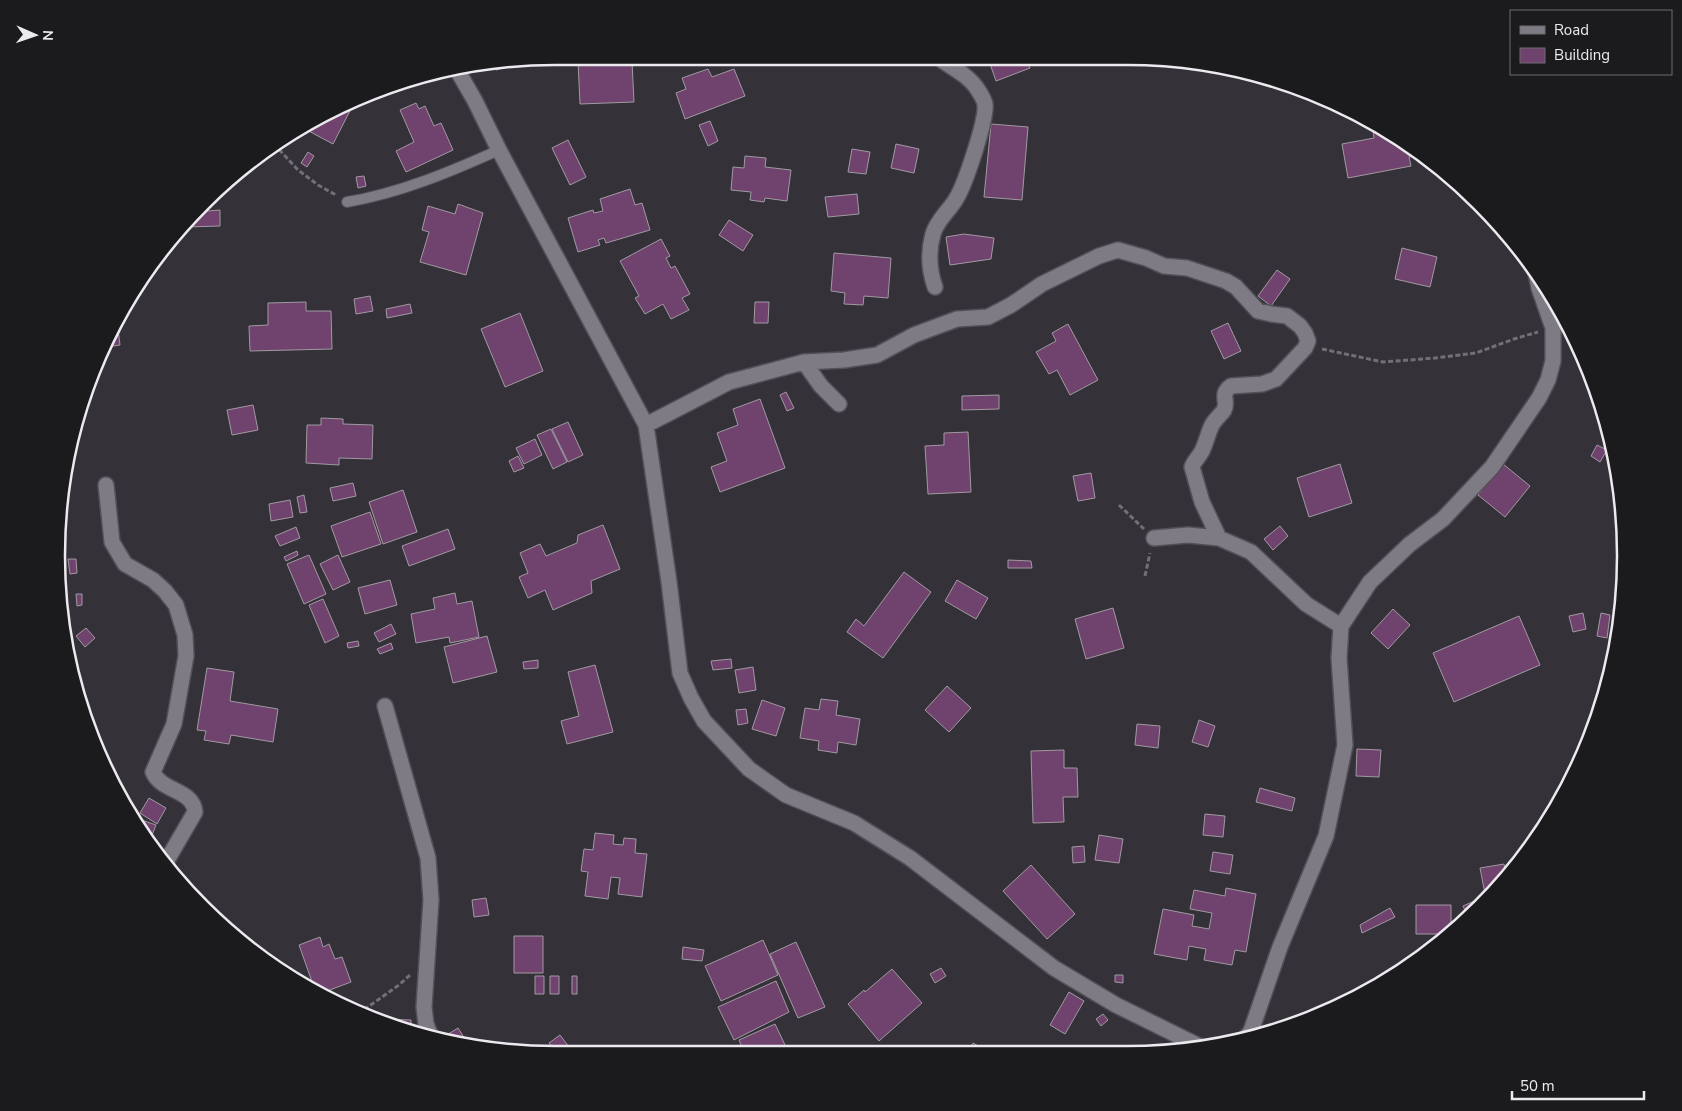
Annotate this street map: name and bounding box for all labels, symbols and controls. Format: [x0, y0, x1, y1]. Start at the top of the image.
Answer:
north arrow [10, 10, 60, 60]
legend [1510, 10, 1672, 75]
text: Road [1554, 20, 1589, 40]
text: N [38, 30, 57, 41]
text: Building [1554, 45, 1610, 65]
scale bar [1512, 1068, 1644, 1100]
text: 50 m [1520, 1076, 1555, 1096]

